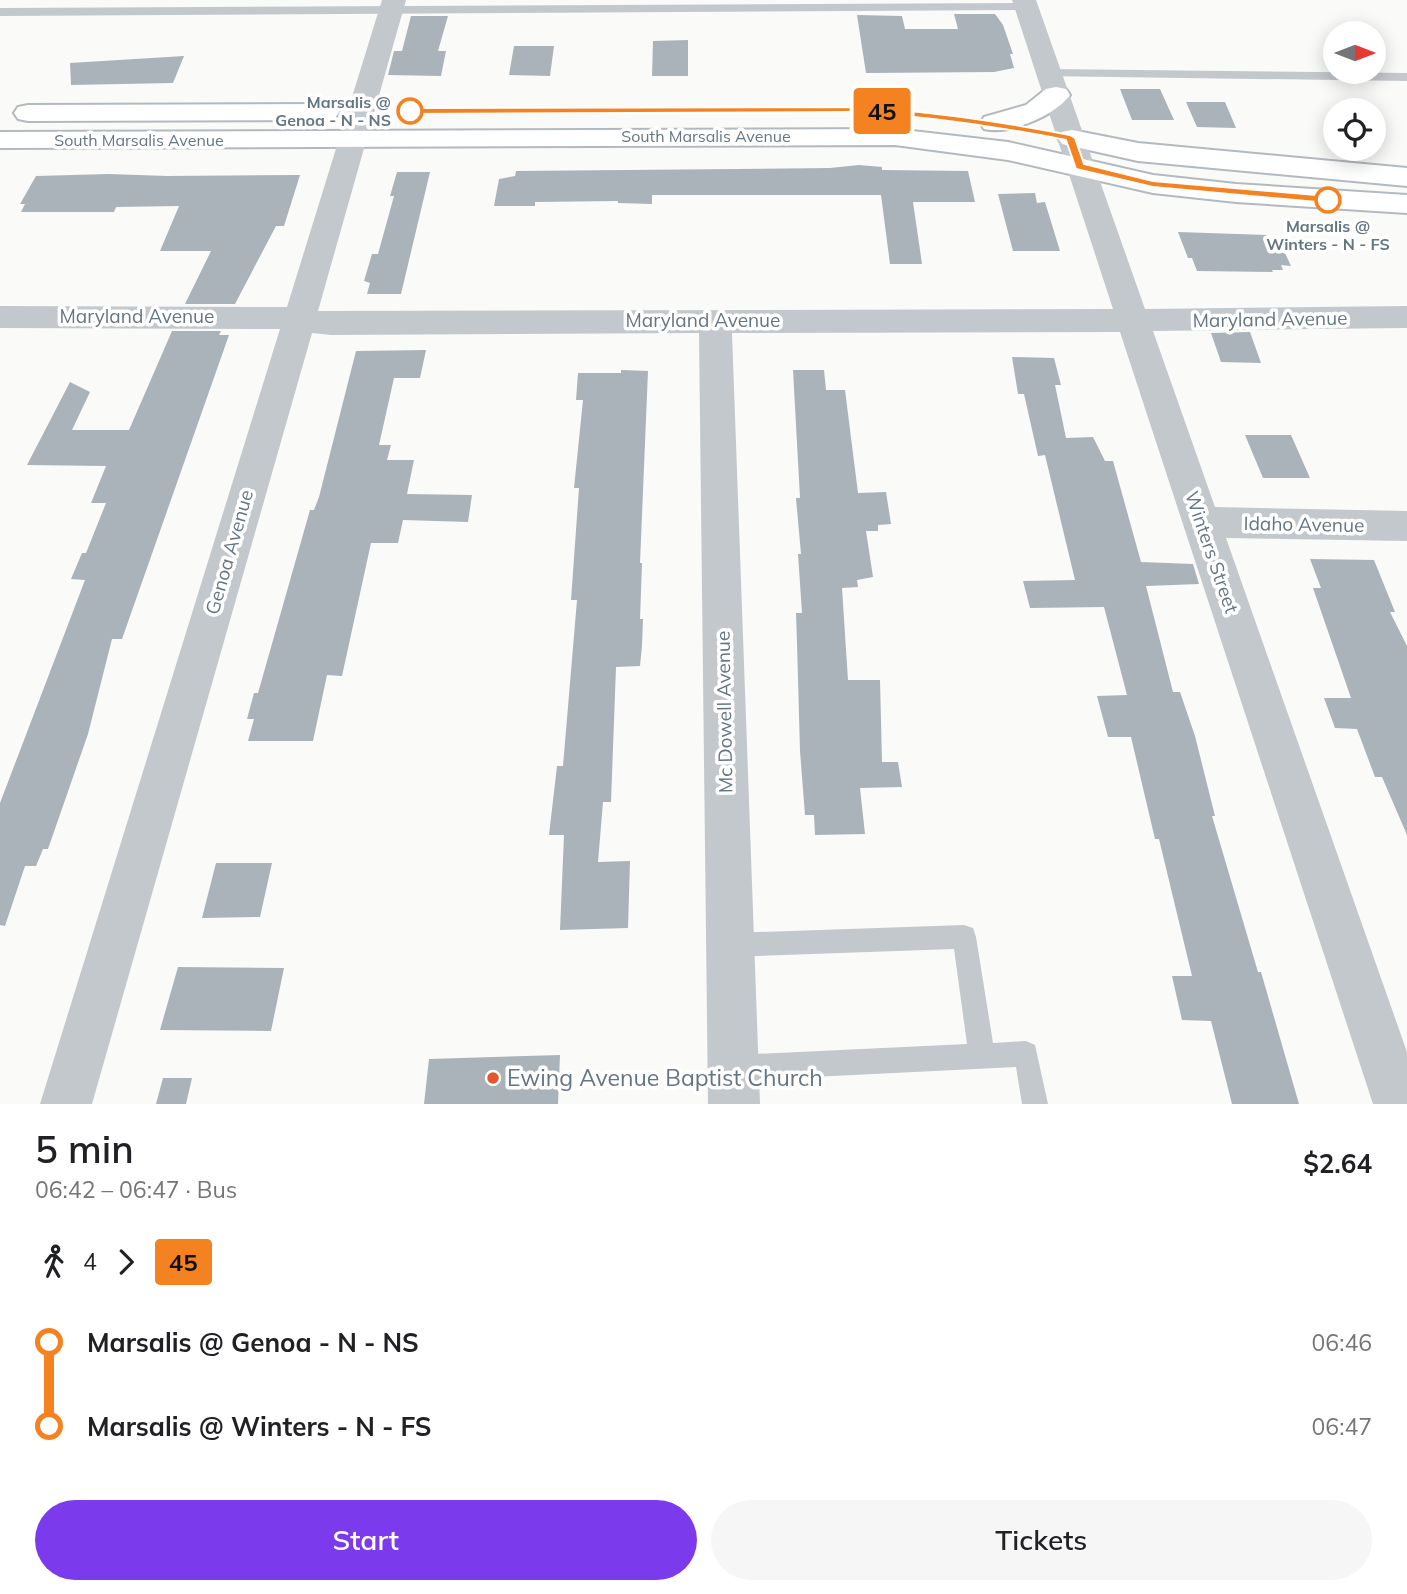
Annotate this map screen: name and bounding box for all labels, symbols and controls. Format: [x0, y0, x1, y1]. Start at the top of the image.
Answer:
north arrow [1323, 21, 1386, 84]
map controls [1323, 21, 1386, 161]
line badge: 45 [850, 88, 914, 134]
place label: Marsalis @ Genoa - N - NS [275, 92, 391, 130]
text: 45 [868, 96, 896, 126]
marker: Marsalis @ Genoa - N - NS [397, 98, 423, 124]
button: locate [1323, 98, 1386, 161]
street label: South Marsalis Avenue [621, 126, 791, 146]
street label: South Marsalis Avenue [54, 130, 224, 150]
marker: Marsalis @ Winters - N - FS [1315, 187, 1341, 213]
place label: Marsalis @ Winters - N - FS [1266, 216, 1390, 254]
street label: Maryland Avenue [60, 304, 214, 328]
street label: Maryland Avenue [1192, 306, 1348, 332]
street label: Maryland Avenue [626, 308, 780, 332]
street label: Genoa Avenue [200, 487, 258, 617]
street label: Winters Street [1180, 488, 1244, 616]
street label: Idaho Avenue [1243, 511, 1365, 537]
street label: Mc Dowell Avenue [711, 631, 737, 793]
place label: Ewing Avenue Baptist Church [507, 1063, 823, 1092]
marker: Ewing Avenue Baptist Church [485, 1070, 501, 1086]
text: 5 min [35, 1125, 134, 1173]
text: $2.64 [1303, 1147, 1372, 1180]
text: 06:42 – 06:47 · Bus [35, 1175, 237, 1204]
icon: walk [35, 1243, 73, 1281]
icon: forward [107, 1243, 145, 1281]
text: 4 [83, 1247, 97, 1276]
text: 45 [169, 1247, 198, 1277]
text: Marsalis @ Genoa - N - NS [87, 1326, 419, 1359]
text: 06:46 [1312, 1328, 1372, 1357]
text: Marsalis @ Winters - N - FS [87, 1410, 432, 1443]
text: 06:47 [1312, 1412, 1372, 1441]
button: Start [35, 1500, 697, 1580]
button: Tickets [711, 1500, 1372, 1580]

